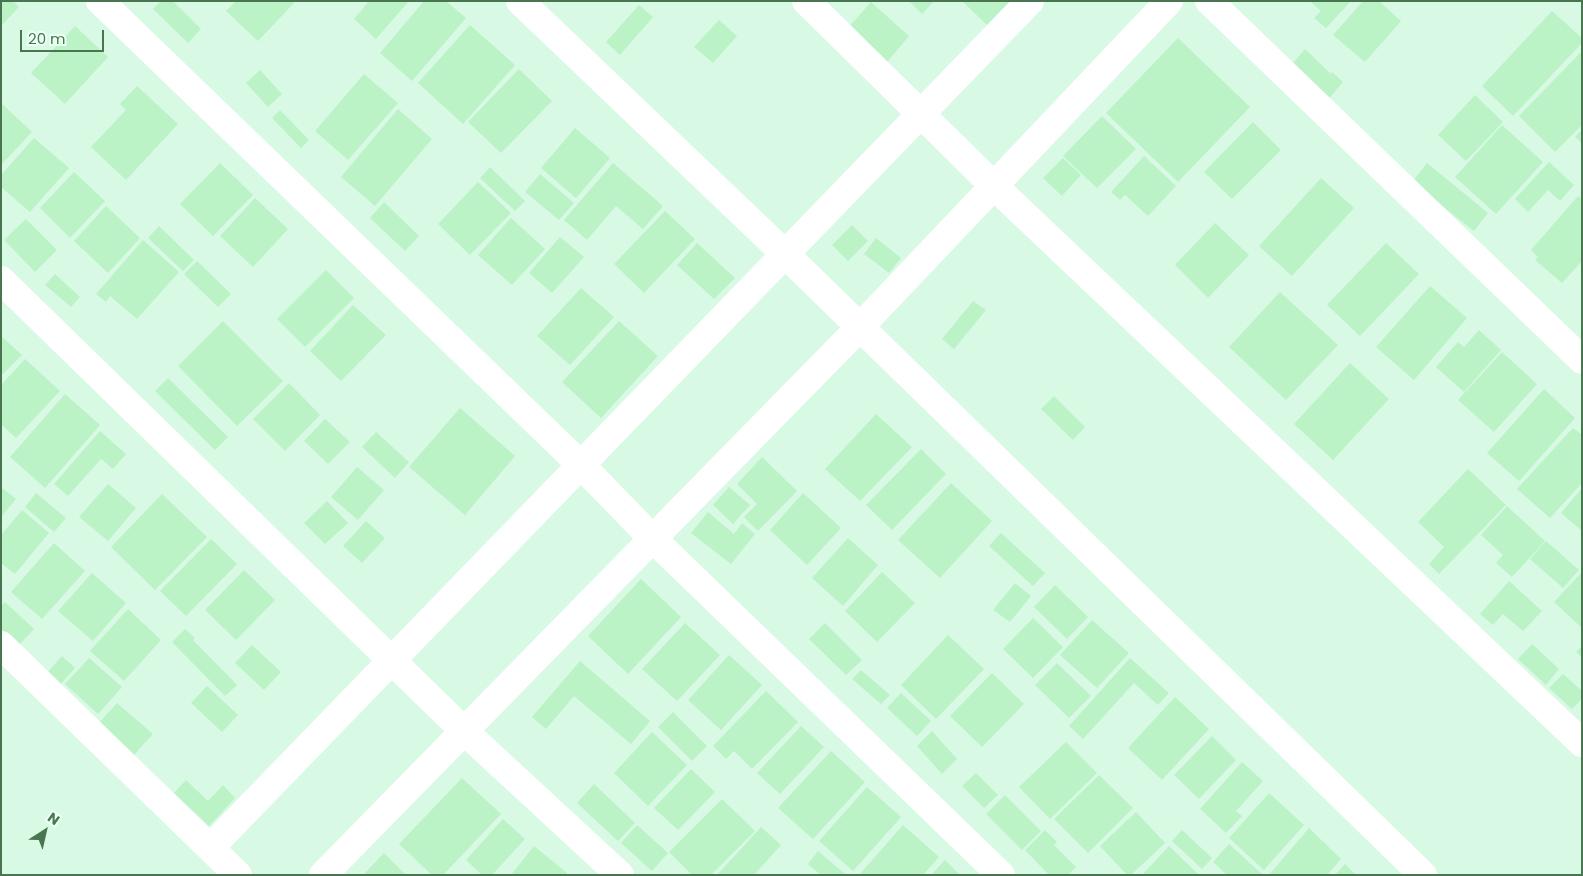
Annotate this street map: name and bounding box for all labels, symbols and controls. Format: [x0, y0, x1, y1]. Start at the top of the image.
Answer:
scale bar [22, 20, 106, 52]
text: 20 m [28, 28, 66, 49]
north arrow [20, 806, 70, 856]
text: N [44, 808, 64, 830]

